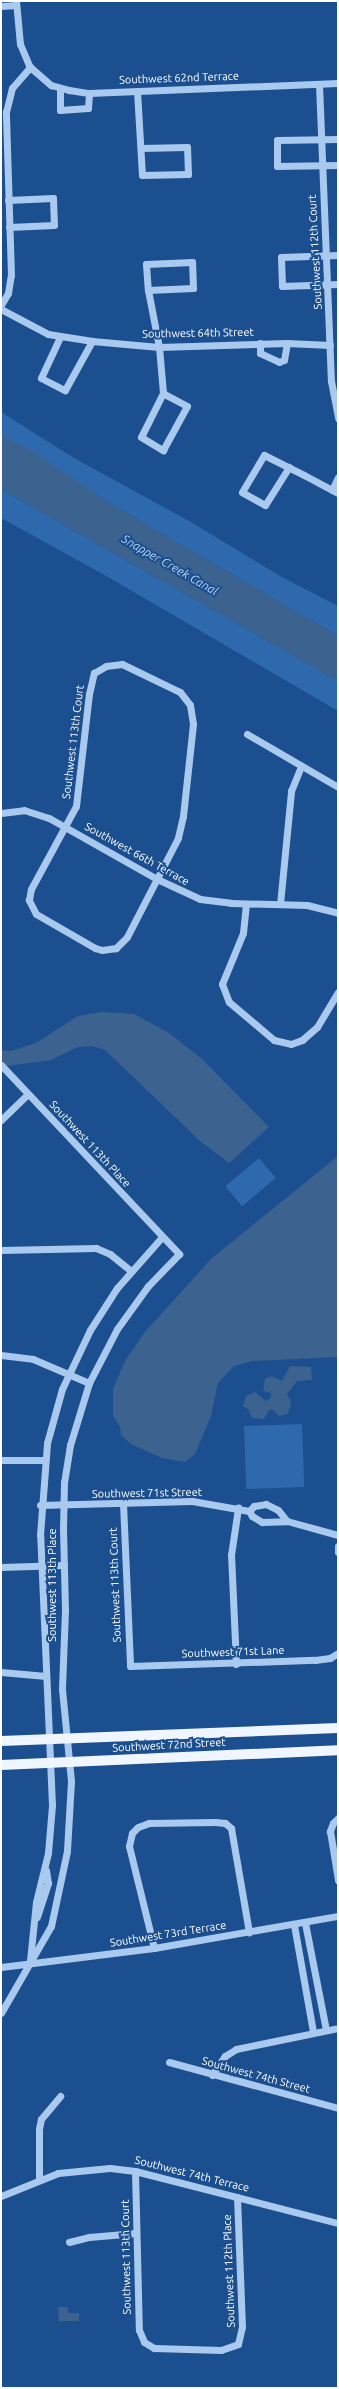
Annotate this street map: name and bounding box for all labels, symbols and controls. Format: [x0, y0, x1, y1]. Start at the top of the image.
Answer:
street label: Southwest 62nd Terrace [119, 69, 239, 87]
street label: Southwest 112th Court [305, 194, 325, 310]
street label: Southwest 64th Street [142, 325, 254, 341]
water label: Snapper Creek Canal [119, 532, 221, 598]
street label: Southwest 113th Court [59, 684, 87, 800]
street label: Southwest 66th Terrace [82, 820, 192, 888]
street label: Southwest 113th Place [47, 1098, 133, 1190]
street label: Southwest 71st Street [92, 1485, 202, 1501]
street label: Southwest 113th Court [106, 1527, 124, 1643]
street label: Southwest 113th Place [45, 1528, 59, 1642]
street label: Southwest 71st Lane [181, 1644, 285, 1660]
street label: Southwest 72nd Street [112, 1735, 226, 1755]
street label: Southwest 73rd Terrace [109, 1918, 227, 1950]
street label: Southwest 74th Street [200, 2054, 312, 2096]
street label: Southwest 74th Terrace [133, 2153, 251, 2195]
street label: Southwest 113th Court [118, 2199, 134, 2315]
street label: Southwest 112th Place [220, 2214, 238, 2328]

